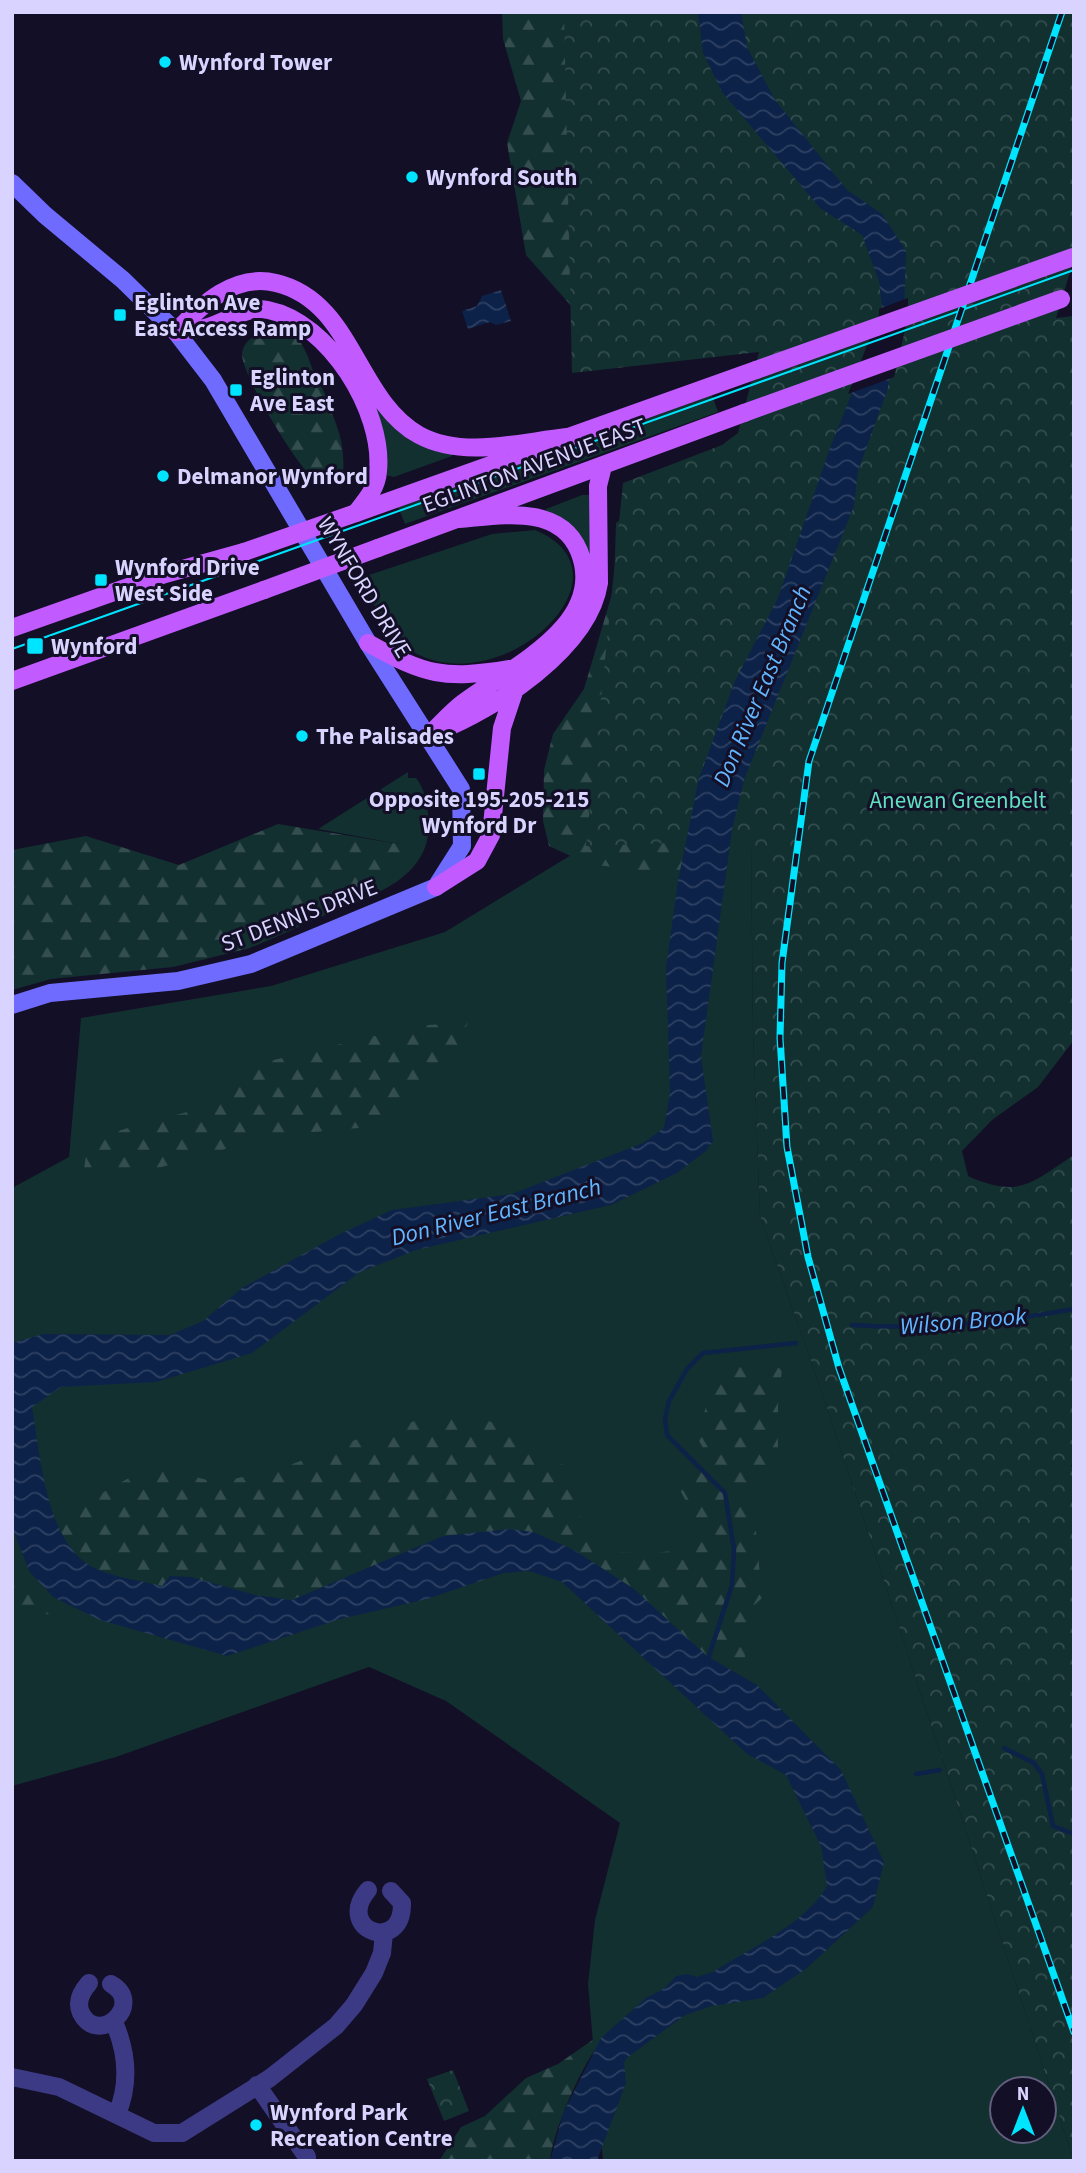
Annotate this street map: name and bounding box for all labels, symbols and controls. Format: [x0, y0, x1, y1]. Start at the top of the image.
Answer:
place label: Wynford Tower [179, 46, 333, 79]
marker: Wynford Tower [157, 54, 173, 70]
place label: Wynford South [426, 161, 577, 194]
marker: Wynford South [404, 169, 420, 185]
place label: Eglinton Ave East Access Ramp [134, 286, 311, 345]
marker: Eglinton Ave East Access Ramp [112, 307, 128, 323]
place label: Eglinton Ave East [249, 361, 335, 420]
marker: Eglinton Ave East [228, 382, 244, 398]
street label: EGLINTON AVENUE EAST [418, 410, 651, 521]
place label: Delmanor Wynford [177, 460, 368, 493]
marker: Delmanor Wynford [155, 468, 171, 484]
street label: WYNFORD DRIVE [309, 510, 420, 664]
place label: Wynford Drive West Side [115, 551, 260, 610]
marker: Wynford Drive West Side [93, 572, 109, 588]
water label: Don River East Branch [704, 580, 821, 792]
place label: Wynford [51, 630, 137, 663]
marker: Wynford [25, 636, 45, 656]
place label: The Palisades [316, 720, 454, 753]
marker: The Palisades [294, 728, 310, 744]
marker: Opposite 195-205-215 Wynford Dr [471, 766, 487, 782]
place label: Opposite 195-205-215 Wynford Dr [369, 783, 589, 842]
park label: Anewan Greenbelt [870, 784, 1047, 817]
street label: ST DENNIS DRIVE [216, 871, 382, 960]
water label: Don River East Branch [387, 1169, 605, 1256]
water label: Wilson Brook [898, 1298, 1028, 1344]
north arrow [988, 2075, 1058, 2145]
text: N [1017, 2081, 1029, 2108]
place label: Wynford Park Recreation Centre [270, 2096, 453, 2155]
marker: Wynford Park Recreation Centre [248, 2117, 264, 2133]

